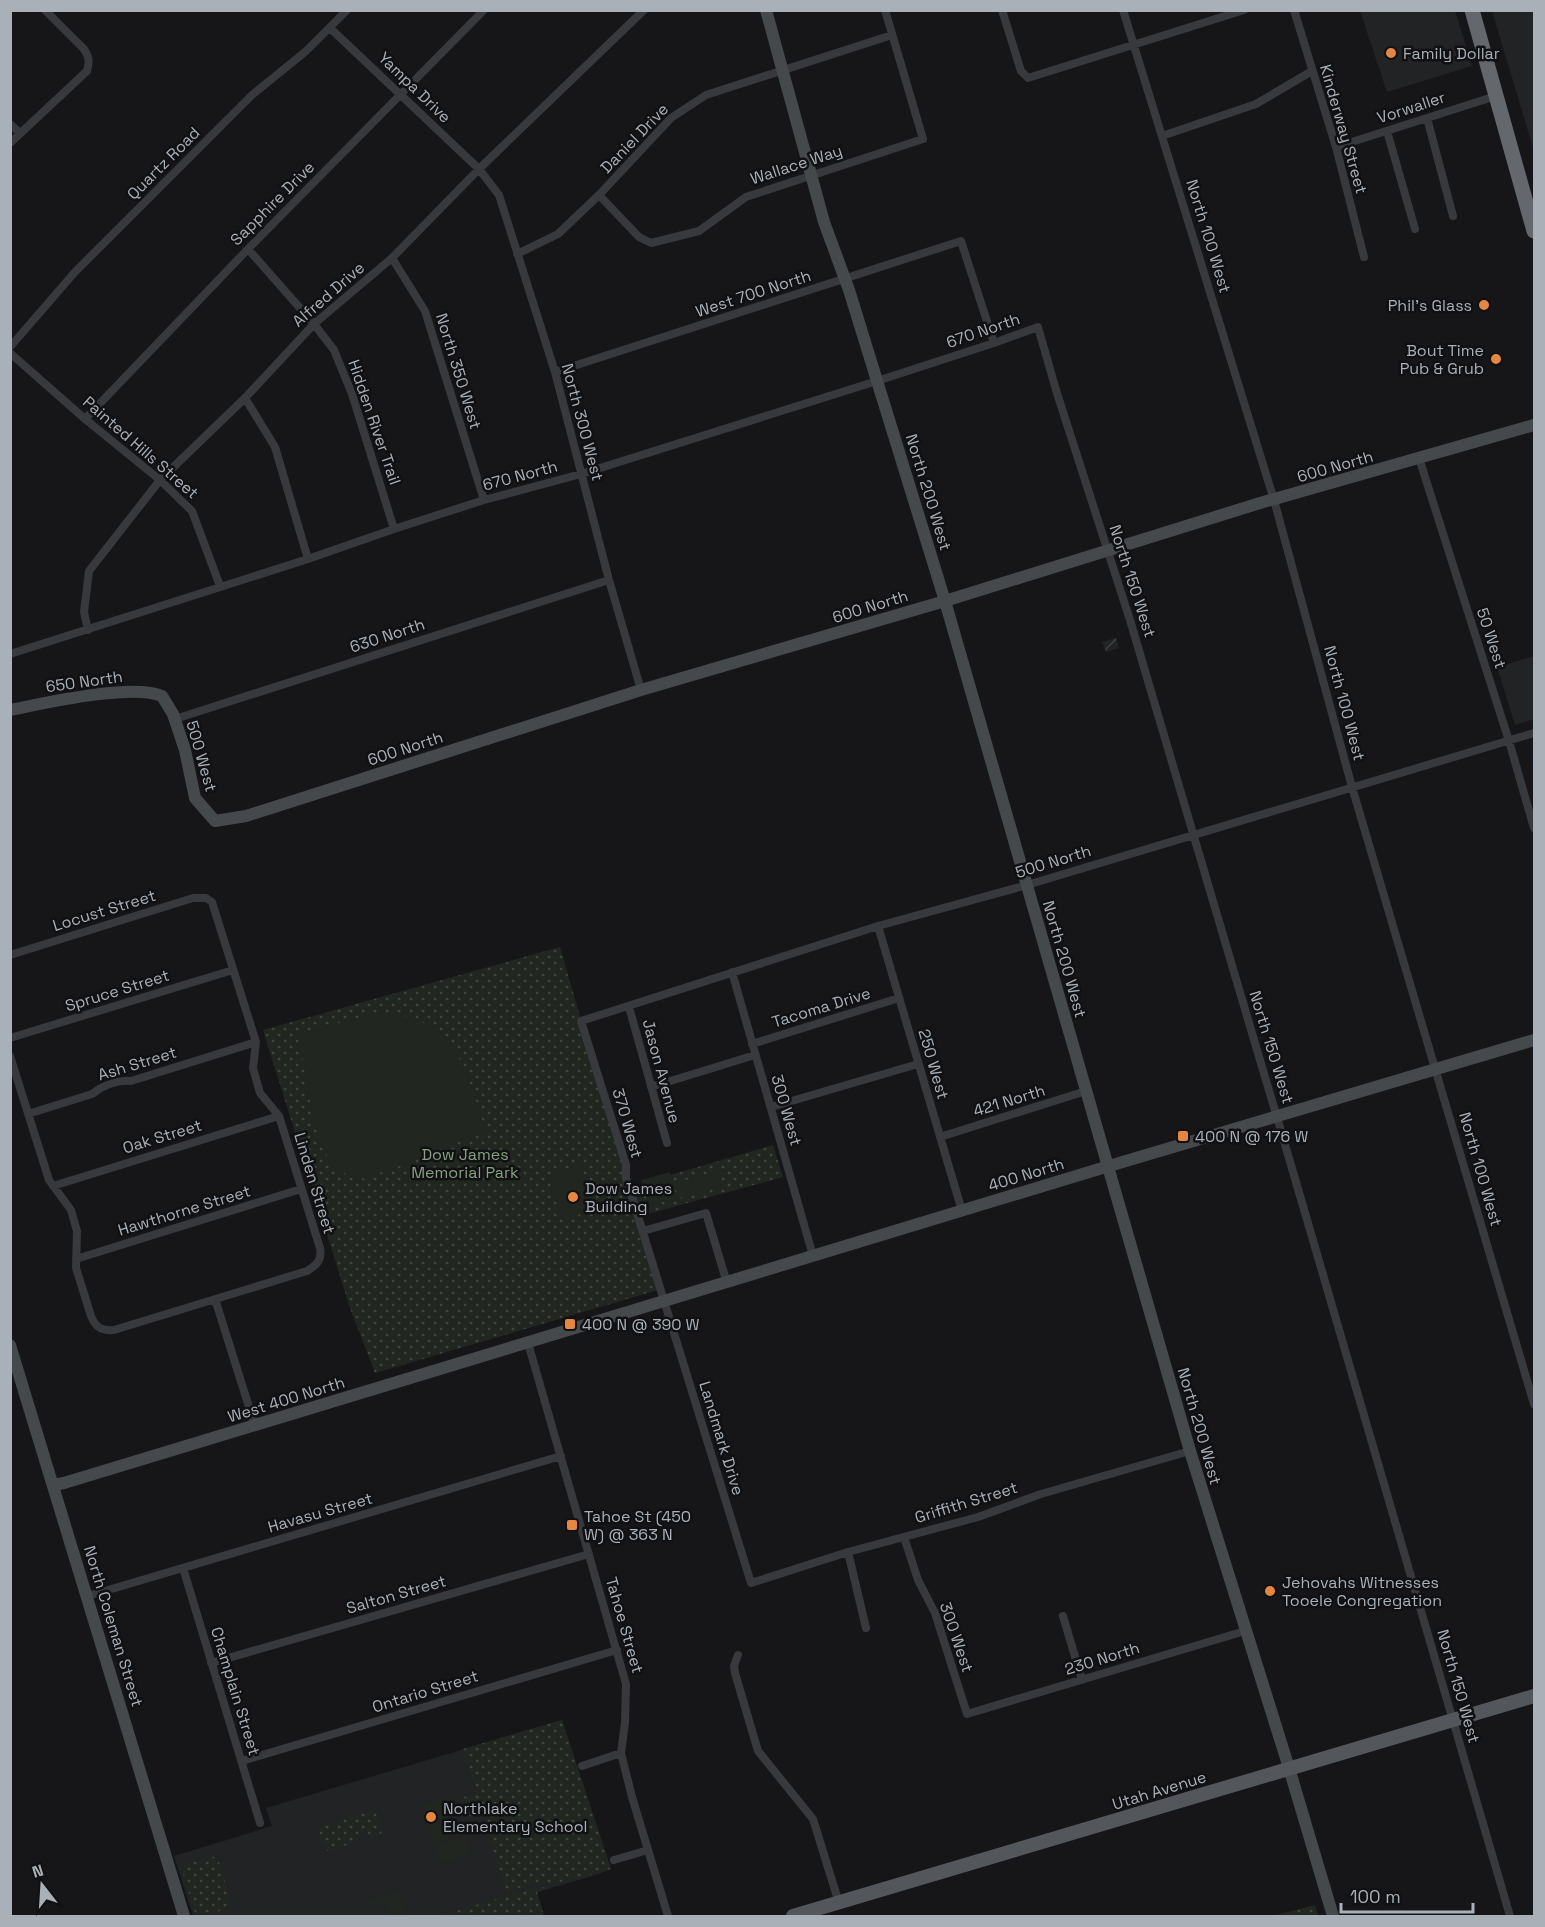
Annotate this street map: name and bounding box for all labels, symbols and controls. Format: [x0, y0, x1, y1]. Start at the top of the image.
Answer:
place label: Family Dollar [1403, 43, 1500, 64]
marker: Family Dollar [1384, 46, 1398, 60]
street label: Yampa Drive [374, 47, 456, 127]
street label: Kinderway Street [1315, 62, 1372, 196]
street label: Vorwaller [1374, 87, 1448, 128]
street label: Daniel Drive [596, 99, 673, 178]
street label: Quartz Road [122, 122, 204, 204]
street label: Wallace Way [747, 140, 845, 189]
street label: Sapphire Drive [226, 157, 319, 250]
street label: North 100 West [1181, 177, 1236, 296]
street label: Alfred Drive [288, 257, 369, 332]
street label: West 700 North [693, 265, 814, 322]
place label: Phil's Glass [1388, 295, 1472, 316]
marker: Phil's Glass [1477, 298, 1491, 312]
street label: 670 North [944, 308, 1023, 353]
street label: North 350 West [431, 311, 486, 432]
place label: Bout Time Pub & Grub [1400, 340, 1484, 379]
marker: Bout Time Pub & Grub [1489, 352, 1503, 366]
street label: Hidden River Trail [343, 357, 406, 487]
street label: North 300 West [557, 361, 608, 483]
street label: Painted Hills Street [78, 391, 203, 503]
street label: North 200 West [901, 431, 956, 553]
street label: 600 North [1295, 446, 1376, 487]
street label: 670 North [480, 455, 560, 496]
street label: North 150 West [1104, 522, 1161, 640]
street label: 600 North [830, 585, 911, 628]
street label: 50 West [1472, 605, 1511, 671]
street label: 630 North [347, 614, 427, 657]
street label: North 100 West [1319, 643, 1370, 763]
street label: 650 North [44, 666, 124, 697]
street label: 500 West [181, 718, 222, 794]
street label: 600 North [365, 726, 446, 771]
street label: 500 North [1013, 840, 1093, 883]
street label: Locust Street [50, 885, 158, 936]
street label: North 200 West [1038, 898, 1091, 1020]
street label: Spruce Street [62, 965, 172, 1016]
street label: Tacoma Drive [769, 983, 873, 1032]
street label: North 150 West [1244, 988, 1299, 1106]
street label: Jason Avenue [638, 1017, 685, 1125]
street label: 250 West [913, 1026, 954, 1102]
street label: Ash Street [95, 1042, 179, 1085]
street label: 300 West [766, 1072, 807, 1148]
street label: 421 North [971, 1080, 1048, 1121]
street label: 370 West [608, 1086, 647, 1160]
street label: North 100 West [1454, 1110, 1507, 1229]
street label: Oak Street [120, 1115, 204, 1158]
place label: 400 N @ 176 W [1195, 1126, 1308, 1147]
marker: 400 N @ 176 W [1176, 1129, 1190, 1143]
street label: Linden Street [289, 1130, 340, 1236]
park label: Dow James Memorial Park [411, 1144, 519, 1183]
street label: 400 North [986, 1153, 1067, 1196]
place label: Dow James Building [585, 1178, 672, 1217]
street label: Hawthorne Street [115, 1180, 253, 1241]
marker: Dow James Building [566, 1190, 580, 1204]
place label: 400 N @ 390 W [582, 1314, 700, 1335]
marker: 400 N @ 390 W [563, 1317, 577, 1331]
street label: North 200 West [1173, 1365, 1226, 1487]
street label: West 400 North [225, 1372, 347, 1427]
street label: Landmark Drive [694, 1379, 749, 1498]
street label: Griffith Street [912, 1477, 1020, 1528]
street label: Havasu Street [265, 1488, 375, 1537]
place label: Tahoe St (450 W) @ 363 N [584, 1506, 691, 1545]
marker: Tahoe St (450 W) @ 363 N [565, 1518, 579, 1532]
street label: North Coleman Street [79, 1543, 148, 1709]
street label: Salton Street [344, 1570, 448, 1619]
place label: Jehovahs Witnesses Tooele Congregation [1282, 1572, 1442, 1611]
street label: Tahoe Street [601, 1574, 648, 1676]
marker: Jehovahs Witnesses Tooele Congregation [1263, 1584, 1277, 1598]
street label: 300 West [935, 1599, 978, 1675]
street label: Champlain Street [206, 1624, 265, 1758]
street label: North 150 West [1432, 1627, 1485, 1745]
street label: 230 North [1062, 1637, 1142, 1680]
street label: Ontario Street [370, 1665, 481, 1718]
street label: Utah Avenue [1110, 1766, 1209, 1815]
place label: Northlake Elementary School [443, 1798, 588, 1837]
marker: Northlake Elementary School [424, 1810, 438, 1824]
north arrow [12, 1855, 72, 1915]
text: N [30, 1860, 46, 1883]
scale bar [1341, 1876, 1473, 1914]
text: 100 m [1350, 1885, 1401, 1908]

